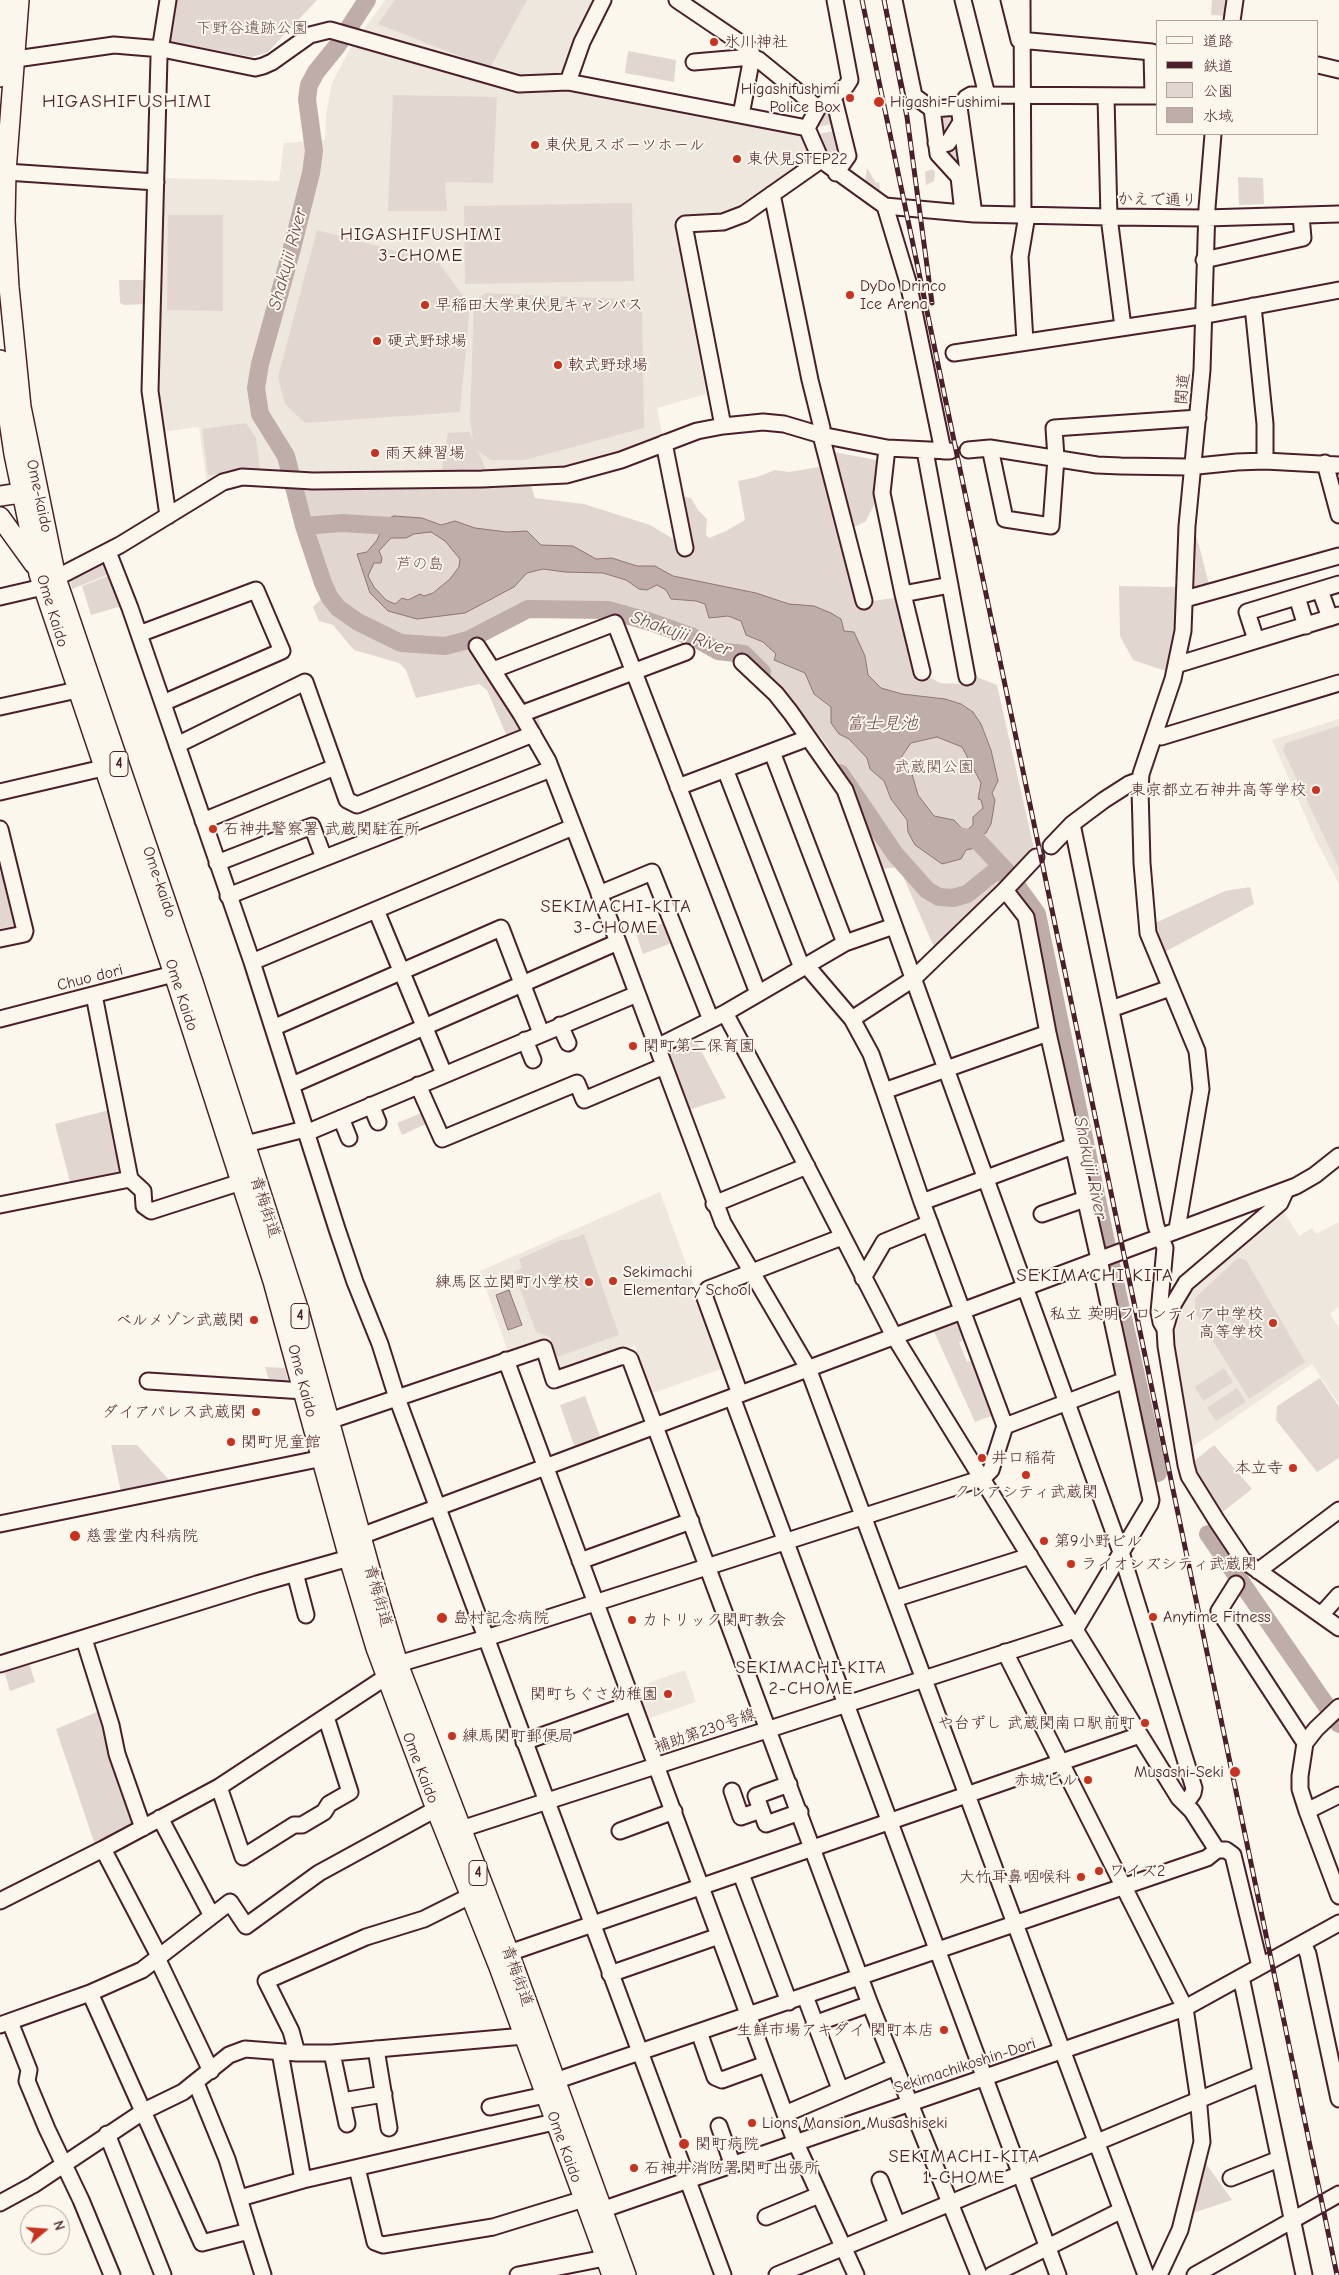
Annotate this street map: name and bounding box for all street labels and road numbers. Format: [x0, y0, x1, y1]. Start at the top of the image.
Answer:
street label: かえで通り [1117, 190, 1197, 210]
street label: 関道 [1172, 372, 1194, 406]
street label: Ome-kaido [22, 458, 56, 534]
street label: Ome Kaido [32, 572, 72, 650]
road number: 4 [110, 752, 128, 776]
street label: Ome-kaido [138, 844, 180, 920]
street label: Ome Kaido [160, 957, 202, 1033]
street label: Chuo dori [55, 961, 125, 995]
street label: 青梅街道 [246, 1174, 284, 1240]
road number: 4 [291, 1304, 309, 1328]
street label: Ome Kaido [283, 1342, 321, 1420]
street label: 青梅街道 [360, 1563, 396, 1629]
street label: 補助第230号線 [652, 1705, 758, 1757]
street label: Ome Kaido [398, 1730, 442, 1806]
road number: 4 [469, 1860, 487, 1886]
street label: 青梅街道 [497, 1943, 537, 2009]
street label: Sekimachikoshin-Dori [892, 2034, 1038, 2098]
street label: Ome Kaido [542, 2109, 586, 2185]

